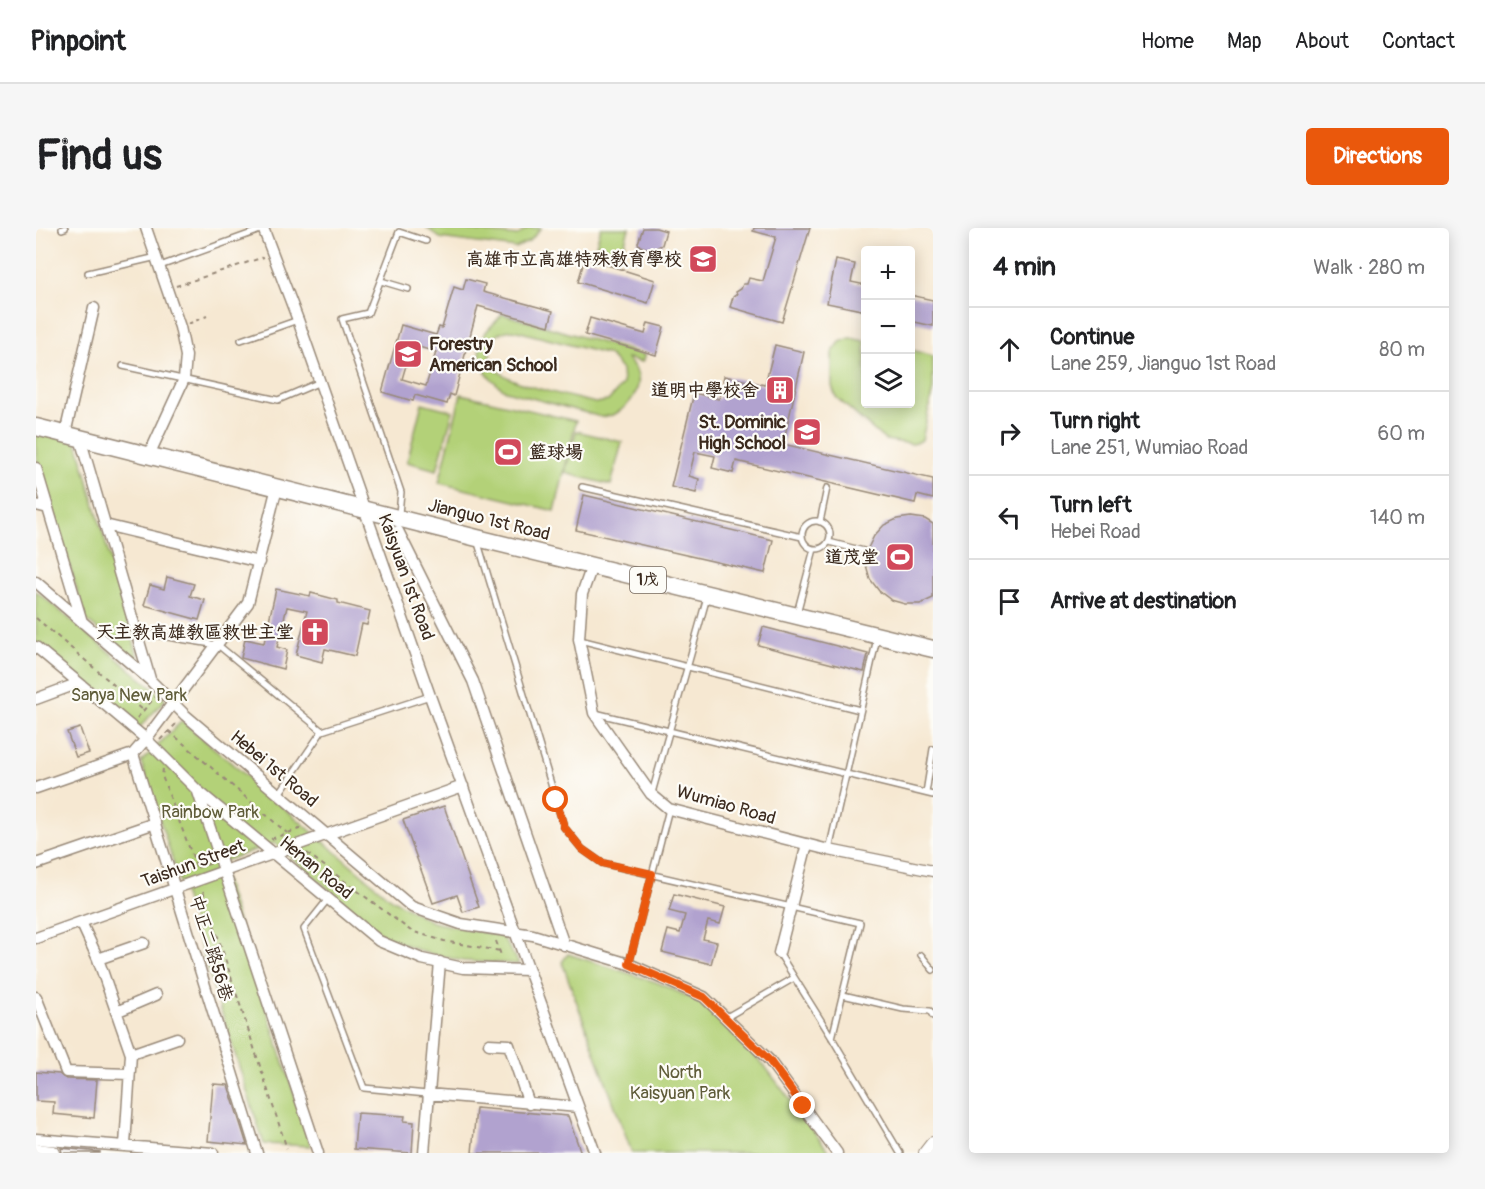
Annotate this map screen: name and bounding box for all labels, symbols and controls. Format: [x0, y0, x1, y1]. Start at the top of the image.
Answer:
text: Pinpoint [30, 24, 126, 59]
text: Home [1141, 28, 1194, 55]
text: Map [1227, 28, 1262, 55]
text: About [1295, 28, 1349, 55]
text: Contact [1382, 28, 1455, 55]
button: Directions [1306, 128, 1449, 185]
text: Find us [36, 130, 162, 182]
school or university icon: 高雄市立高雄特殊教育學校 [687, 243, 719, 275]
map controls [861, 246, 915, 408]
button: + [861, 246, 915, 300]
place label: 高雄市立高雄特殊教育學校 [466, 248, 682, 271]
text: 4 min [993, 251, 1056, 283]
text: Walk · 280 m [1313, 255, 1425, 280]
button: − [861, 300, 915, 354]
text: Continue [1050, 323, 1134, 351]
place label: Forestry American School [429, 333, 558, 377]
icon: ahead [993, 333, 1026, 366]
text: 80 m [1379, 337, 1425, 362]
school or university icon: Forestry American School [392, 338, 424, 370]
text: Lane 259, Jianguo 1st Road [1050, 351, 1276, 376]
button: layers [861, 354, 915, 408]
building icon: 道明中學校舍 [764, 374, 796, 406]
place label: 道明中學校舍 [651, 379, 759, 402]
text: Turn right [1050, 407, 1140, 435]
place label: St. Dominic High School [698, 411, 786, 455]
school or university icon: St. Dominic High School [791, 416, 823, 448]
icon: right [993, 417, 1026, 450]
text: 60 m [1378, 421, 1425, 446]
text: Lane 251, Wumiao Road [1050, 435, 1248, 460]
sports icon: 籃球場 [492, 436, 524, 468]
place label: 籃球場 [529, 441, 583, 464]
text: Turn left [1050, 491, 1132, 519]
street label: Jianguo 1st Road [426, 494, 552, 546]
icon: left [993, 501, 1026, 534]
text: 140 m [1370, 505, 1425, 530]
street label: Kaisyuan 1st Road [373, 511, 439, 643]
text: Hebei Road [1050, 519, 1141, 544]
sports icon: 道茂堂 [884, 541, 916, 573]
place label: 道茂堂 [825, 546, 879, 569]
road number: 1戊 [630, 567, 666, 593]
icon: arrive [993, 585, 1026, 618]
text: Arrive at destination [1050, 587, 1236, 615]
church icon: 天主教高雄教區救世主堂 [299, 616, 331, 648]
place label: 天主教高雄教區救世主堂 [96, 621, 294, 644]
park label: Sanya New Park [71, 684, 188, 707]
street label: Hebei 1st Road [225, 726, 323, 812]
street label: Wumiao Road [674, 780, 778, 830]
route start [542, 786, 568, 812]
park label: Rainbow Park [161, 801, 259, 824]
street label: Henan Road [274, 831, 358, 905]
street label: Taishun Street [138, 834, 249, 893]
street label: 中正二路56巷 [184, 892, 238, 1004]
park label: North Kaisyuan Park [630, 1061, 731, 1105]
route end [789, 1092, 815, 1118]

